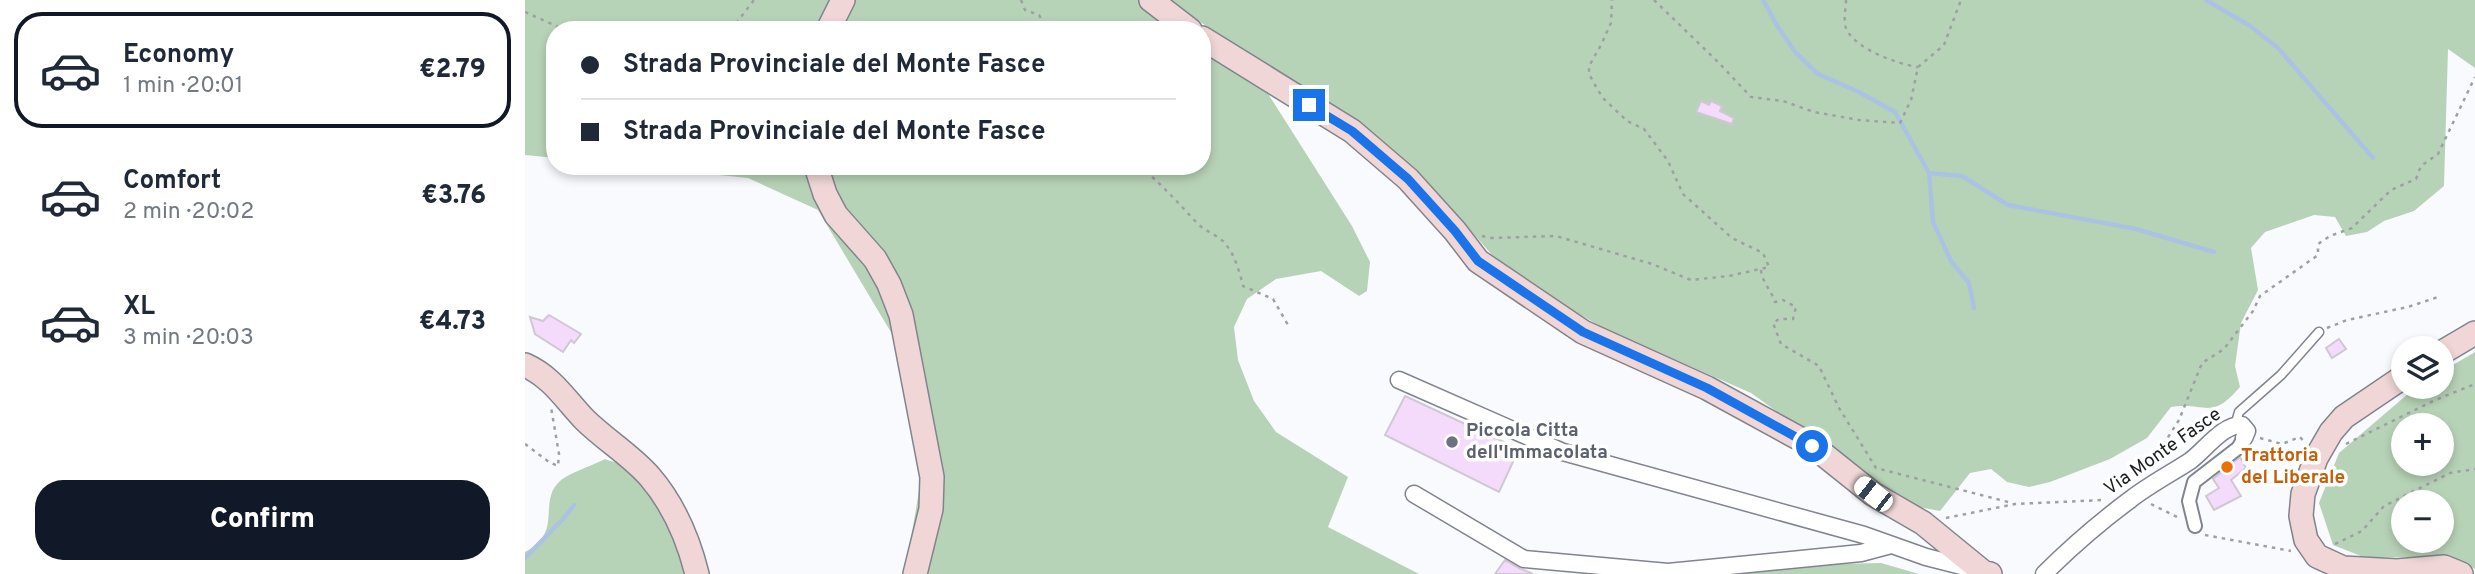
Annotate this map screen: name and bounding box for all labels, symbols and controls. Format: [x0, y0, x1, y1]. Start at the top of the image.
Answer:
icon: car [39, 39, 102, 102]
text: Economy [123, 39, 234, 72]
text: Strada Provinciale del Monte Fasce [623, 49, 1045, 82]
text: €2.79 [419, 54, 486, 87]
text: 1 min · 20:01 [123, 72, 243, 101]
route end [1293, 89, 1325, 121]
text: Strada Provinciale del Monte Fasce [623, 116, 1045, 149]
icon: car [39, 165, 102, 228]
text: Comfort [123, 165, 221, 198]
text: €3.76 [421, 180, 486, 213]
text: 2 min · 20:02 [123, 198, 254, 227]
icon: car [39, 291, 102, 354]
text: XL [123, 291, 155, 324]
text: €4.73 [419, 306, 486, 339]
text: 3 min · 20:03 [123, 324, 254, 353]
map controls [2391, 336, 2454, 553]
button: layers [2391, 336, 2454, 399]
street label: Via Monte Fasce [2100, 403, 2226, 501]
button: + [2391, 413, 2454, 476]
place label: Piccola Citta dell'Immacolata [1466, 419, 1608, 465]
route start [1796, 430, 1828, 462]
marker: Piccola Citta dell'Immacolata [1444, 434, 1460, 450]
place label: Trattoria del Liberale [2241, 444, 2345, 490]
marker: Trattoria del Liberale [2219, 459, 2235, 475]
car [1850, 473, 1897, 515]
button: Confirm [35, 480, 490, 560]
button: − [2391, 490, 2454, 553]

